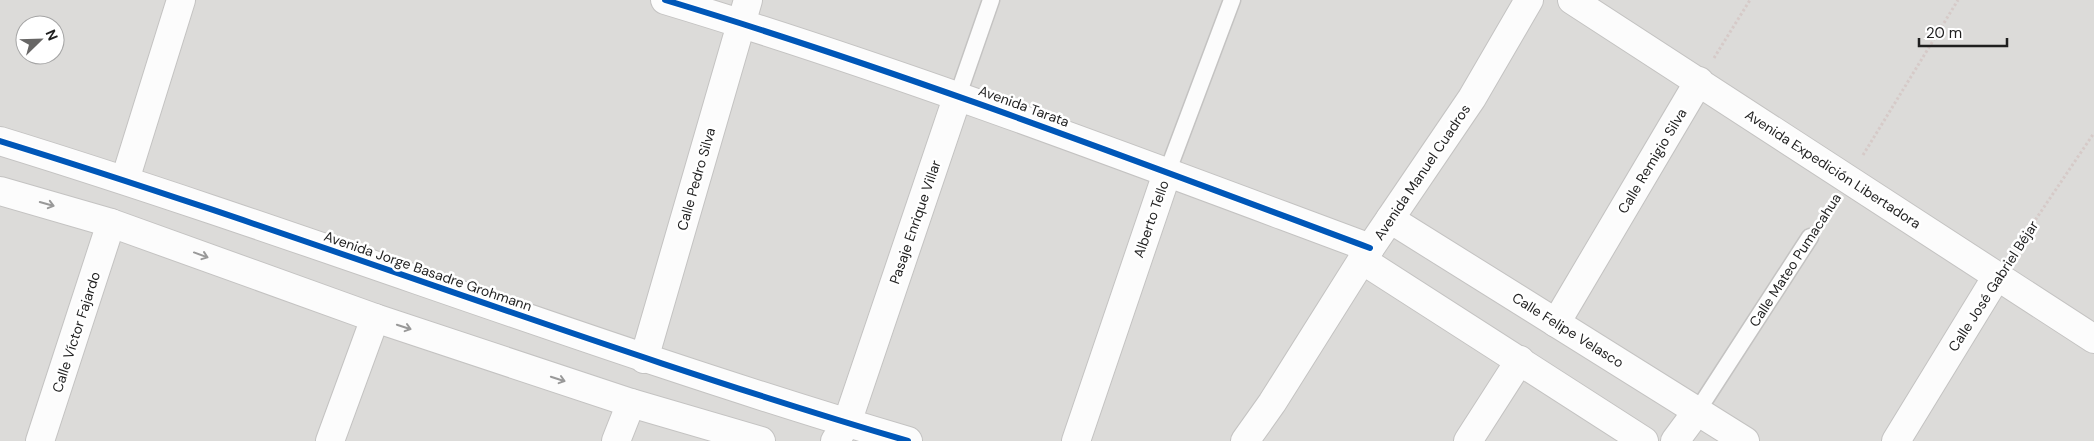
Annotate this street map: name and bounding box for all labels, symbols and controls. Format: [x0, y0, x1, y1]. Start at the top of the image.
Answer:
north arrow [15, 15, 65, 65]
scale bar [1919, 15, 2006, 47]
text: 20 m [1926, 23, 1962, 43]
text: N [42, 27, 62, 43]
street label: Avenida Tarata [976, 81, 1072, 131]
street label: Avenida Manuel Cuadros [1370, 101, 1474, 243]
street label: Calle Remigio Silva [1613, 105, 1691, 217]
street label: Avenida Expedición Libertadora [1742, 105, 1924, 233]
street label: Calle Pedro Silva [673, 125, 719, 233]
street label: Pasaje Enrique Villar [885, 158, 945, 286]
street label: Alberto Tello [1129, 178, 1173, 260]
street label: Calle Mateo Pumacahua [1745, 190, 1845, 330]
one-way arrow [38, 200, 54, 210]
street label: Calle José Gabriel Béjar [1944, 217, 2042, 355]
street label: Avenida Jorge Basadre Grohmann [322, 227, 534, 315]
one-way arrow [193, 251, 208, 260]
street label: Calle Víctor Fajardo [48, 269, 104, 395]
street label: Calle Felipe Velasco [1509, 288, 1627, 372]
one-way arrow [395, 323, 411, 332]
one-way arrow [550, 374, 566, 384]

